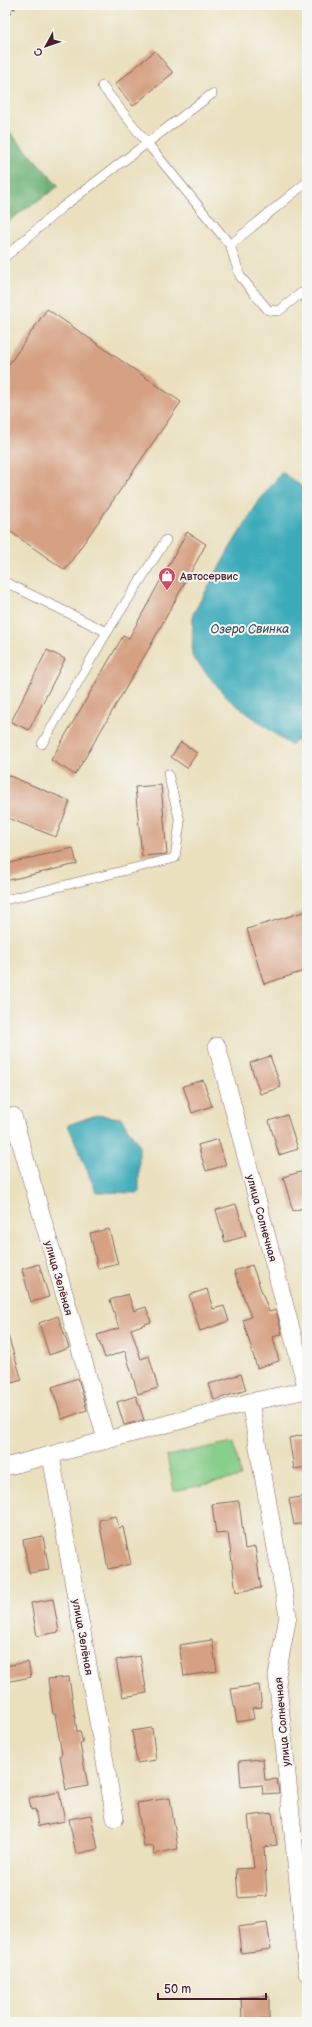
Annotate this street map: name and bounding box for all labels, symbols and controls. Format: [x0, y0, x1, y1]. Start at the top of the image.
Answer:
north arrow [26, 26, 66, 66]
text: С [31, 45, 46, 59]
shop icon: Автосервис [157, 566, 177, 591]
place label: Автосервис [179, 570, 239, 583]
water label: Озеро Свинка [211, 622, 289, 637]
street label: улица Солнечная [244, 1173, 279, 1263]
street label: улица Зелёная [42, 1239, 75, 1317]
street label: улица Зелёная [69, 1598, 96, 1676]
street label: улица Солнечная [272, 1677, 293, 1767]
scale bar [158, 1975, 266, 2001]
text: 50 m [164, 1982, 191, 1997]

